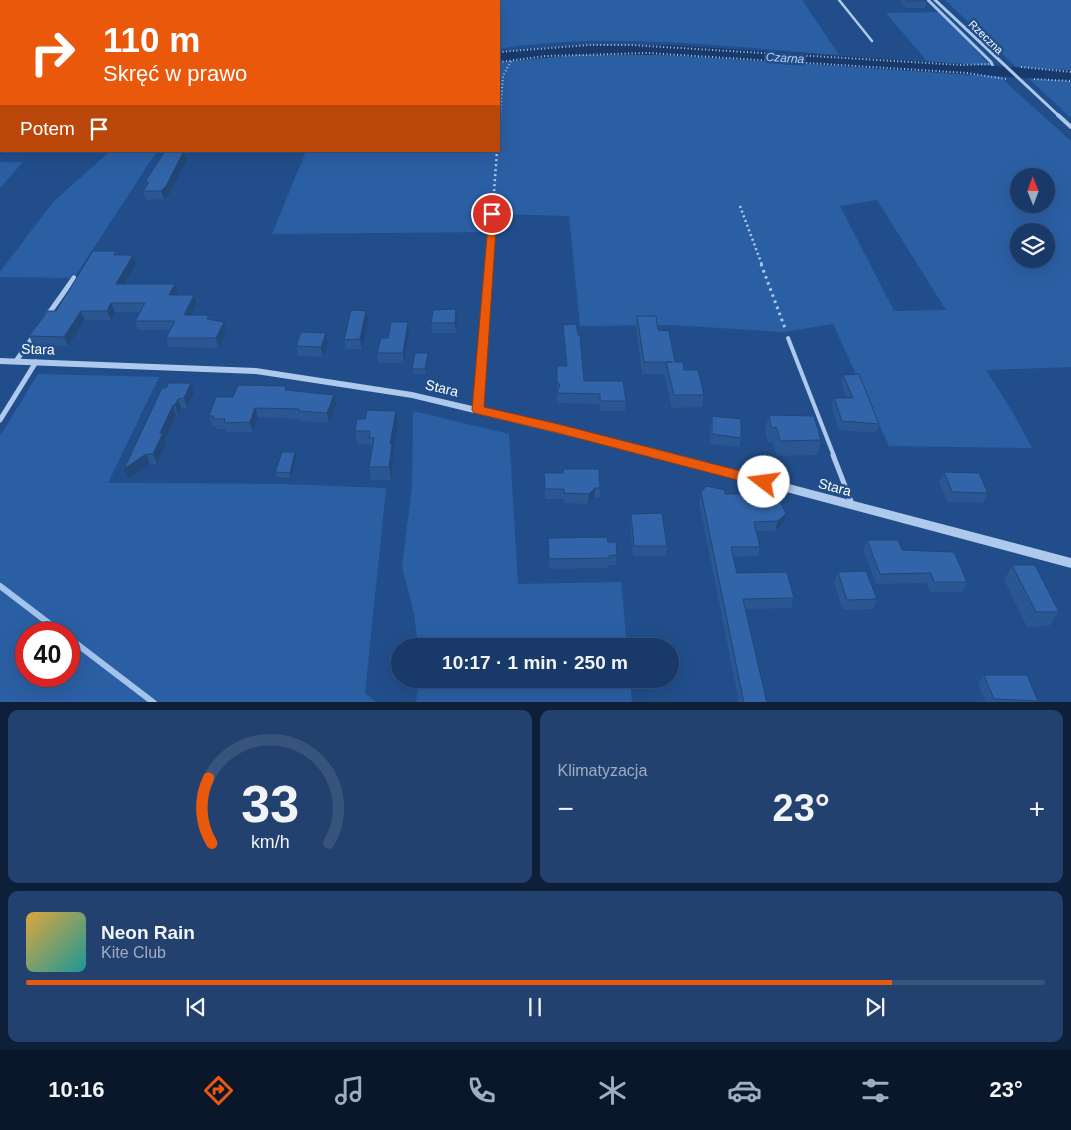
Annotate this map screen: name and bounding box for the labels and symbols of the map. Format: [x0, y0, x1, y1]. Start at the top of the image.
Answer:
street label: Rzeczna [966, 18, 1006, 57]
water label: Czarna [765, 50, 805, 66]
north arrow [1010, 168, 1055, 212]
pin [471, 193, 513, 235]
street label: Stara [21, 340, 55, 358]
street label: Stara [424, 376, 460, 400]
position arrow [737, 455, 789, 507]
street label: Stara [817, 475, 853, 499]
speed limit sign: 40 [15, 622, 80, 687]

